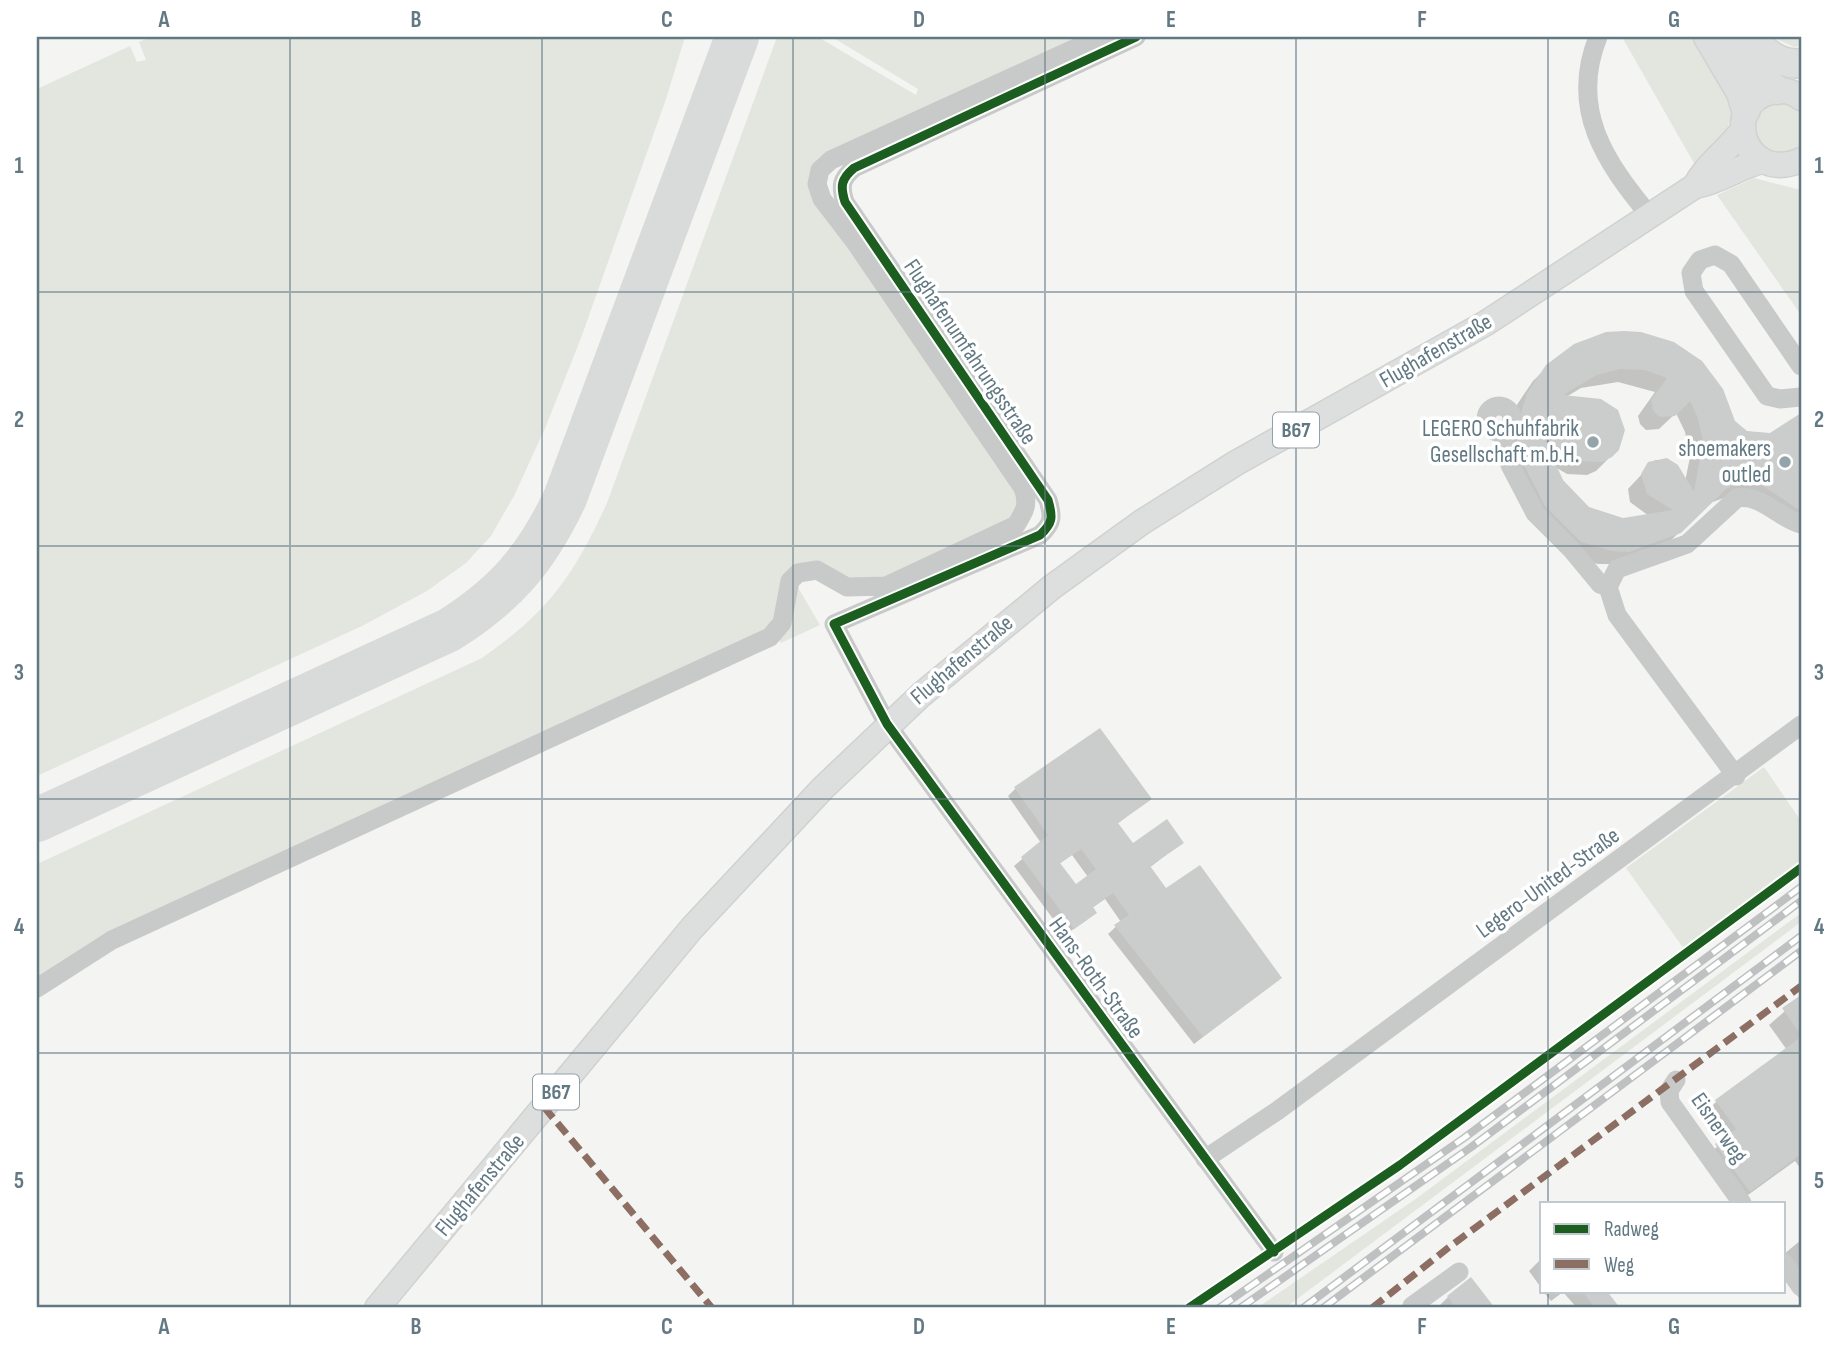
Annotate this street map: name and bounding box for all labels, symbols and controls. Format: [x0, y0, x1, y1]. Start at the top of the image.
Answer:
text: A [158, 6, 171, 34]
text: B [411, 6, 422, 34]
text: C [661, 6, 673, 34]
text: D [913, 6, 925, 34]
text: E [1166, 6, 1176, 34]
text: F [1417, 6, 1427, 34]
text: G [1668, 6, 1680, 34]
text: 1 [14, 152, 24, 180]
text: 1 [1814, 152, 1824, 180]
street label: Flughafenumfahrungsstraße [898, 254, 1042, 450]
street label: Flughafenstraße [1375, 308, 1497, 394]
text: 2 [14, 406, 24, 434]
text: 2 [1814, 406, 1824, 434]
road number: B67 [1273, 412, 1319, 448]
place label: LEGERO Schuhfabrik Gesellschaft m.b.H. [1422, 415, 1579, 469]
marker: LEGERO Schuhfabrik Gesellschaft m.b.H. [1585, 434, 1601, 450]
place label: shoemakers outled [1678, 435, 1771, 489]
marker: shoemakers outled [1777, 454, 1793, 470]
street label: Flughafenstraße [905, 609, 1019, 711]
text: 3 [14, 659, 24, 687]
text: 3 [1814, 659, 1824, 687]
street label: Legero-United-Straße [1471, 822, 1625, 944]
street label: Hans-Roth-Straße [1043, 912, 1149, 1044]
text: 4 [14, 913, 25, 941]
text: 4 [1814, 913, 1825, 941]
road number: B67 [533, 1074, 579, 1110]
street label: Eisnerweg [1685, 1087, 1753, 1169]
street label: Flughafenstraße [429, 1128, 531, 1242]
text: 5 [14, 1167, 24, 1195]
text: 5 [1814, 1167, 1824, 1195]
legend [1540, 1202, 1786, 1292]
text: Radweg [1604, 1217, 1659, 1242]
text: Weg [1604, 1253, 1634, 1278]
text: A [158, 1313, 171, 1341]
text: B [411, 1313, 422, 1341]
text: C [661, 1313, 673, 1341]
text: D [913, 1313, 925, 1341]
text: E [1166, 1313, 1176, 1341]
text: F [1417, 1313, 1427, 1341]
text: G [1668, 1313, 1680, 1341]

